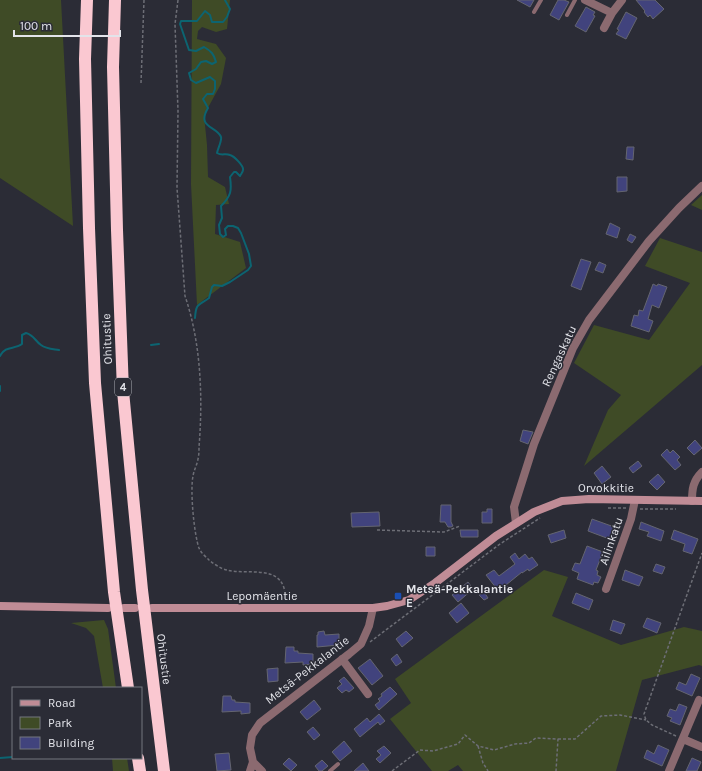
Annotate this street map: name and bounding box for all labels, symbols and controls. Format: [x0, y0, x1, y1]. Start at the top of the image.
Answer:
scale bar [14, 12, 120, 38]
text: 100 m [20, 19, 52, 33]
street label: Ohitustie [99, 313, 115, 365]
street label: Rengaskatu [539, 323, 579, 389]
road number: 4 [115, 378, 131, 396]
street label: Orvokkitie [578, 481, 634, 495]
street label: Ailinkatu [596, 515, 626, 567]
place label: Metsä-Pekkalantie E [406, 582, 513, 610]
street label: Lepomäentie [227, 589, 297, 603]
marker: Metsä-Pekkalantie E [393, 591, 403, 601]
street label: Ohitustie [154, 633, 174, 685]
street label: Metsä-Pekkalantie [262, 633, 352, 707]
legend [12, 687, 142, 759]
text: Road [48, 696, 76, 710]
text: Park [48, 716, 73, 730]
text: Building [48, 736, 95, 750]

